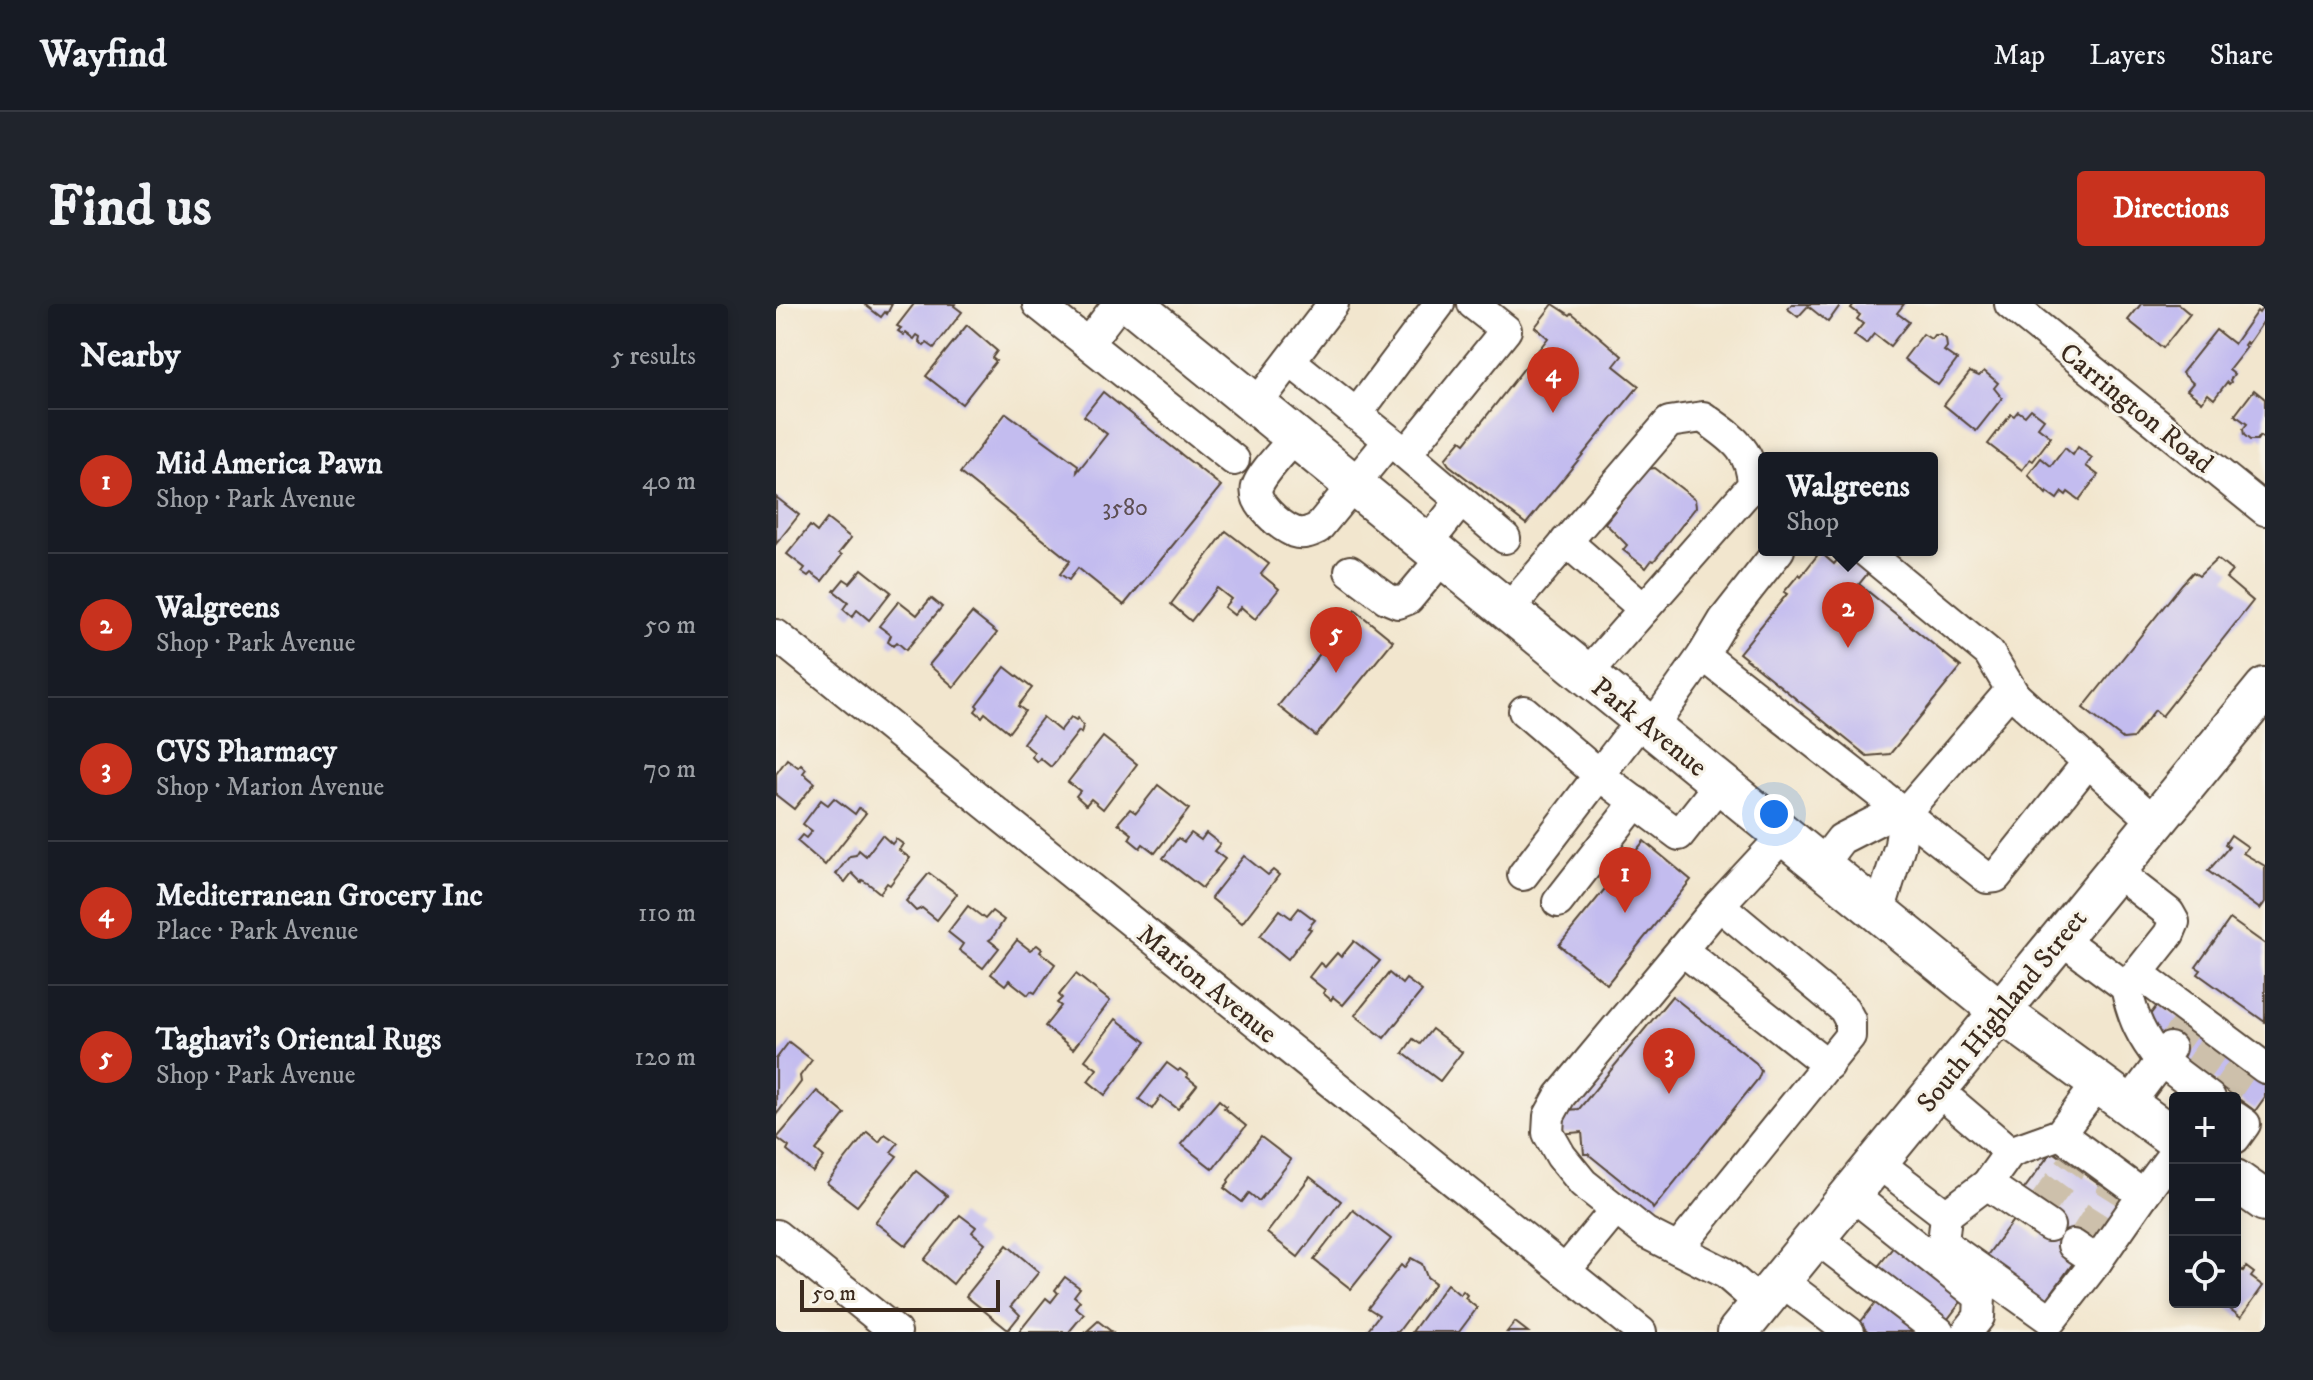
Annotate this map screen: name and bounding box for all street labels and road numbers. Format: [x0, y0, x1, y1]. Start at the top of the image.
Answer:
street label: Carrington Road [2052, 335, 2220, 481]
street label: Park Avenue [1584, 670, 1714, 785]
street label: South Highland Street [1909, 902, 2095, 1120]
street label: Marion Avenue [1130, 917, 1284, 1051]

